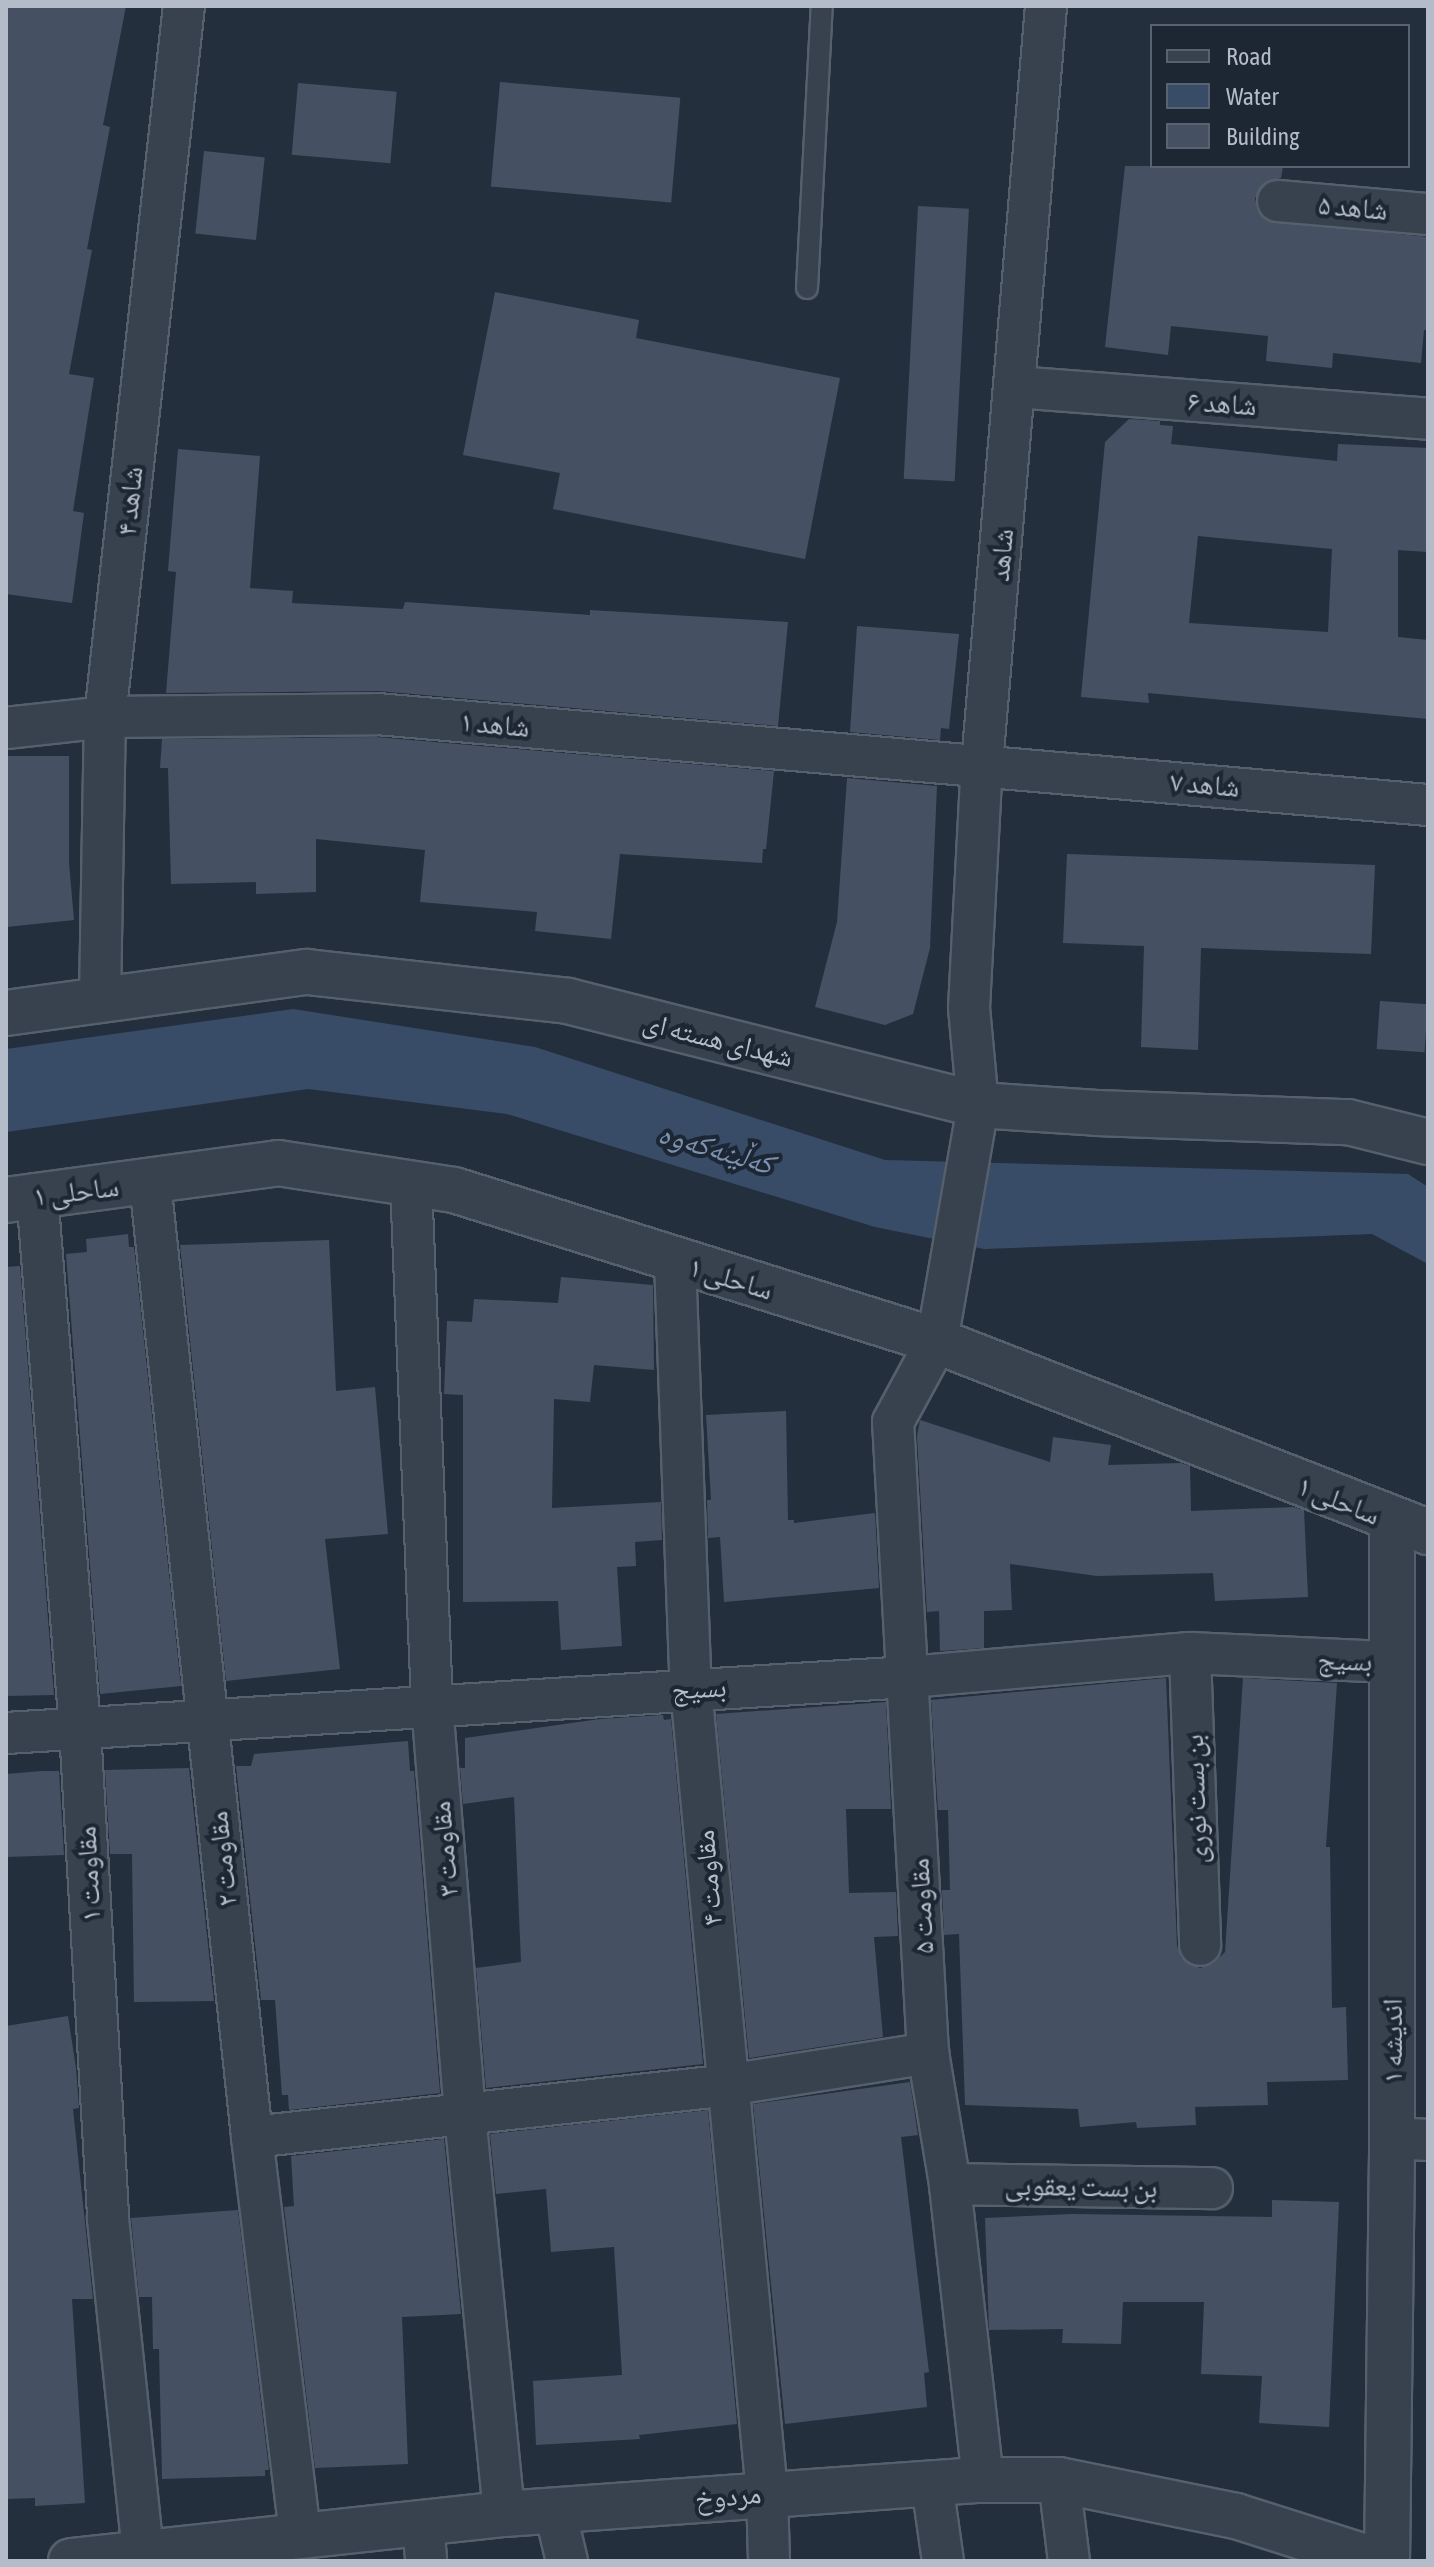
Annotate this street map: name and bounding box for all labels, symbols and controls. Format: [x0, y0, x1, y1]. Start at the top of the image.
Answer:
legend [1150, 24, 1410, 168]
text: Road [1226, 43, 1272, 70]
text: Water [1226, 83, 1279, 110]
text: Building [1226, 123, 1299, 150]
street label: شاهد ۵ [1317, 187, 1389, 227]
street label: شاهد ۶ [1186, 384, 1258, 422]
street label: شاهد ۴ [109, 465, 149, 537]
street label: شاهد [982, 527, 1020, 583]
street label: شاهد ۱ [459, 704, 531, 744]
street label: شاهد ۷ [1169, 764, 1241, 804]
street label: شهدای هسته ای [639, 1004, 797, 1074]
water label: کەڵینەکەوە [654, 1114, 778, 1182]
street label: ساحلی ۱ [31, 1169, 121, 1213]
street label: ساحلی ۱ [685, 1249, 777, 1307]
street label: ساحلی ۱ [1293, 1468, 1385, 1532]
street label: بسیج [1317, 1642, 1373, 1678]
street label: بسیج [671, 1670, 727, 1706]
street label: بن بست نوری [1176, 1734, 1214, 1864]
street label: مقاومت ۳ [423, 1800, 465, 1898]
street label: مقاومت ۲ [200, 1810, 244, 1908]
street label: مقاومت ۱ [69, 1825, 107, 1923]
street label: مقاومت ۴ [687, 1829, 729, 1927]
street label: مقاومت ۵ [902, 1857, 940, 1955]
street label: اندیشه ۱ [1375, 1999, 1409, 2083]
street label: بن بست یعقوبی [1004, 2168, 1158, 2204]
street label: مردوخ [693, 2476, 763, 2516]

